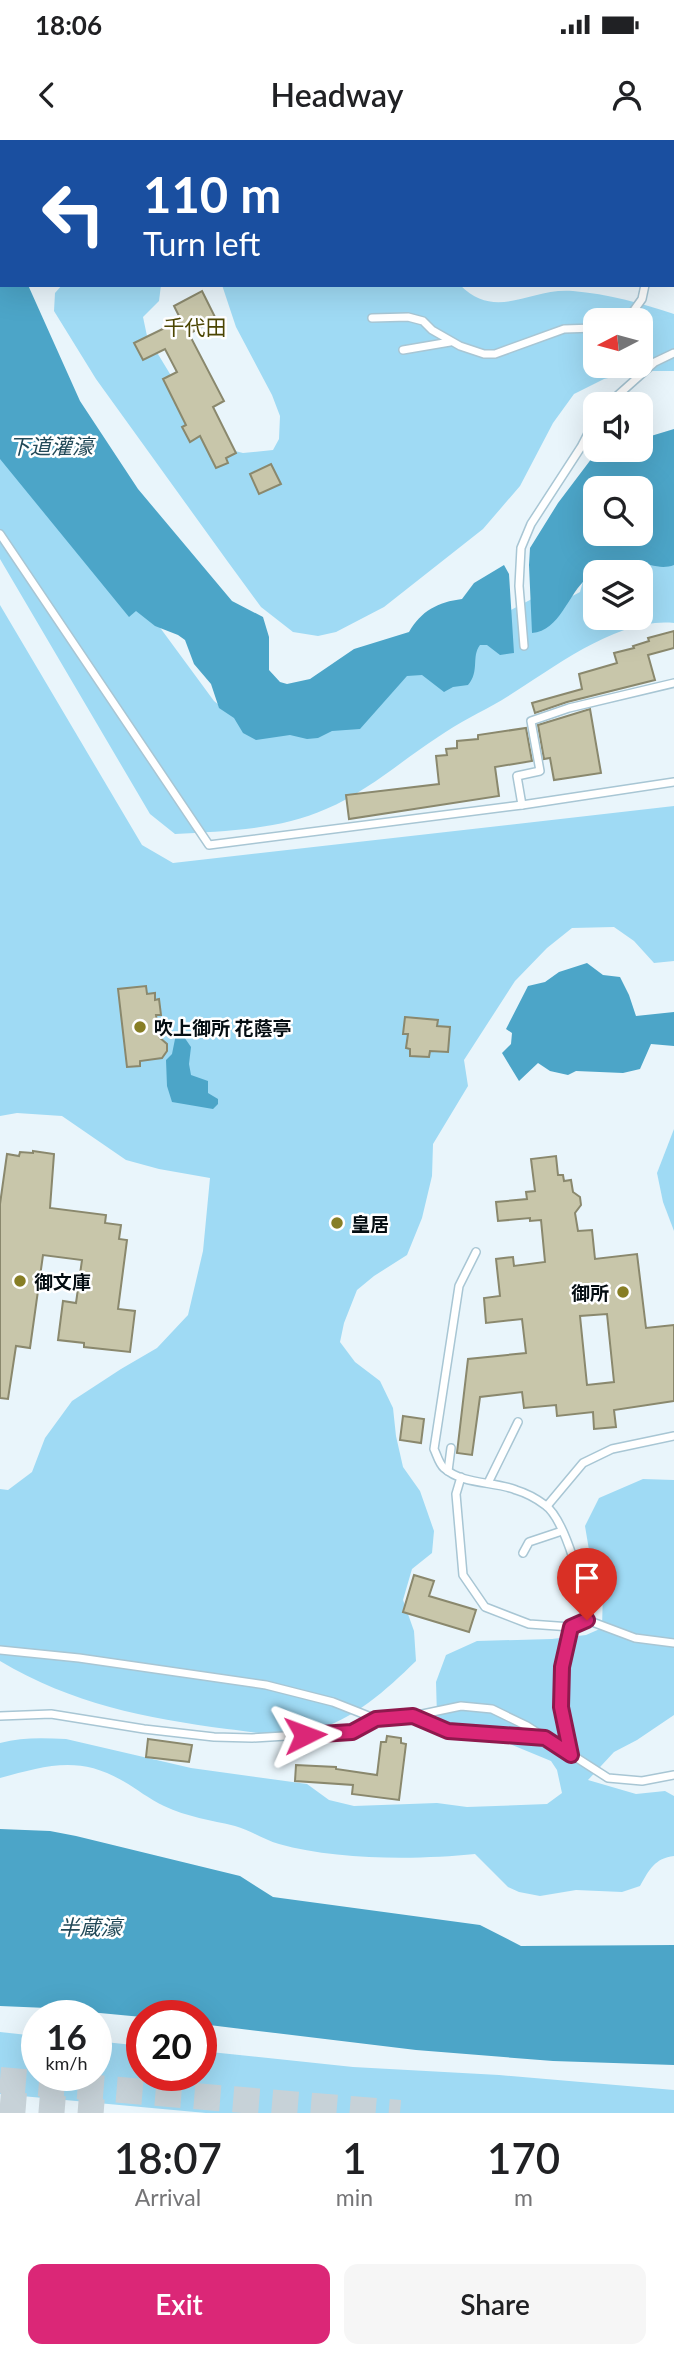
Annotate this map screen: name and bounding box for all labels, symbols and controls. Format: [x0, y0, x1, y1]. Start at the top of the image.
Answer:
text: 18:06 [35, 9, 102, 41]
text: Headway [271, 75, 403, 114]
icon: back [28, 76, 66, 114]
icon: person [608, 76, 646, 114]
text: 110 m [143, 165, 281, 223]
icon: left [28, 168, 119, 259]
text: Turn left [143, 224, 260, 263]
north arrow [583, 308, 653, 378]
map controls [583, 308, 653, 630]
district label: 千代田 [164, 314, 227, 339]
button: sound [583, 392, 653, 462]
water label: 下道灌濠 [9, 433, 96, 458]
button: search [583, 476, 653, 546]
button: layers [583, 560, 653, 630]
place label: 吹上御所 花蔭亭 [154, 1016, 292, 1039]
marker: 吹上御所 花蔭亭 [132, 1019, 148, 1035]
place label: 皇居 [351, 1212, 389, 1235]
marker: 皇居 [329, 1215, 345, 1231]
place label: 御文庫 [34, 1270, 91, 1293]
marker: 御文庫 [12, 1273, 28, 1289]
place label: 御所 [571, 1281, 609, 1304]
marker: 御所 [615, 1284, 631, 1300]
pin [557, 1548, 617, 1620]
icon: arrive [568, 1559, 606, 1597]
position arrow [268, 1698, 342, 1772]
water label: 半蔵濠 [59, 1914, 124, 1939]
speed limit sign: 20 [126, 2000, 217, 2091]
text: 16 [46, 2015, 87, 2057]
text: km/h [45, 2052, 88, 2074]
text: 18:07 [114, 2133, 222, 2183]
text: 1 [342, 2133, 367, 2183]
text: 170 [487, 2133, 560, 2183]
text: Arrival [135, 2183, 201, 2211]
text: min [336, 2183, 373, 2211]
text: m [514, 2183, 533, 2211]
button: Exit [28, 2264, 330, 2344]
button: Share [344, 2264, 646, 2344]

